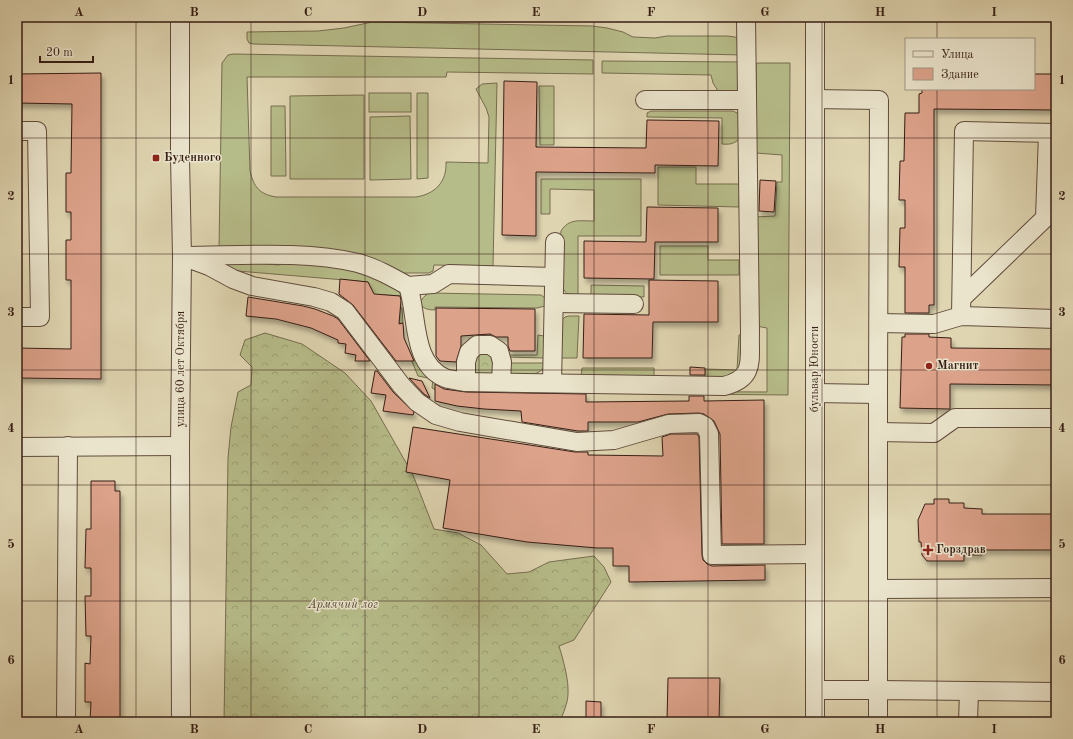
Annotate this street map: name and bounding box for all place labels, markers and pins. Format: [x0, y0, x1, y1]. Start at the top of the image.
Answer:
place label: Буденного [164, 152, 221, 164]
marker: Буденного [151, 153, 161, 163]
place label: Магнит [937, 360, 979, 372]
marker: Магнит [924, 361, 934, 371]
place label: Горздрав [936, 544, 986, 556]
marker: Горздрав [923, 545, 933, 555]

